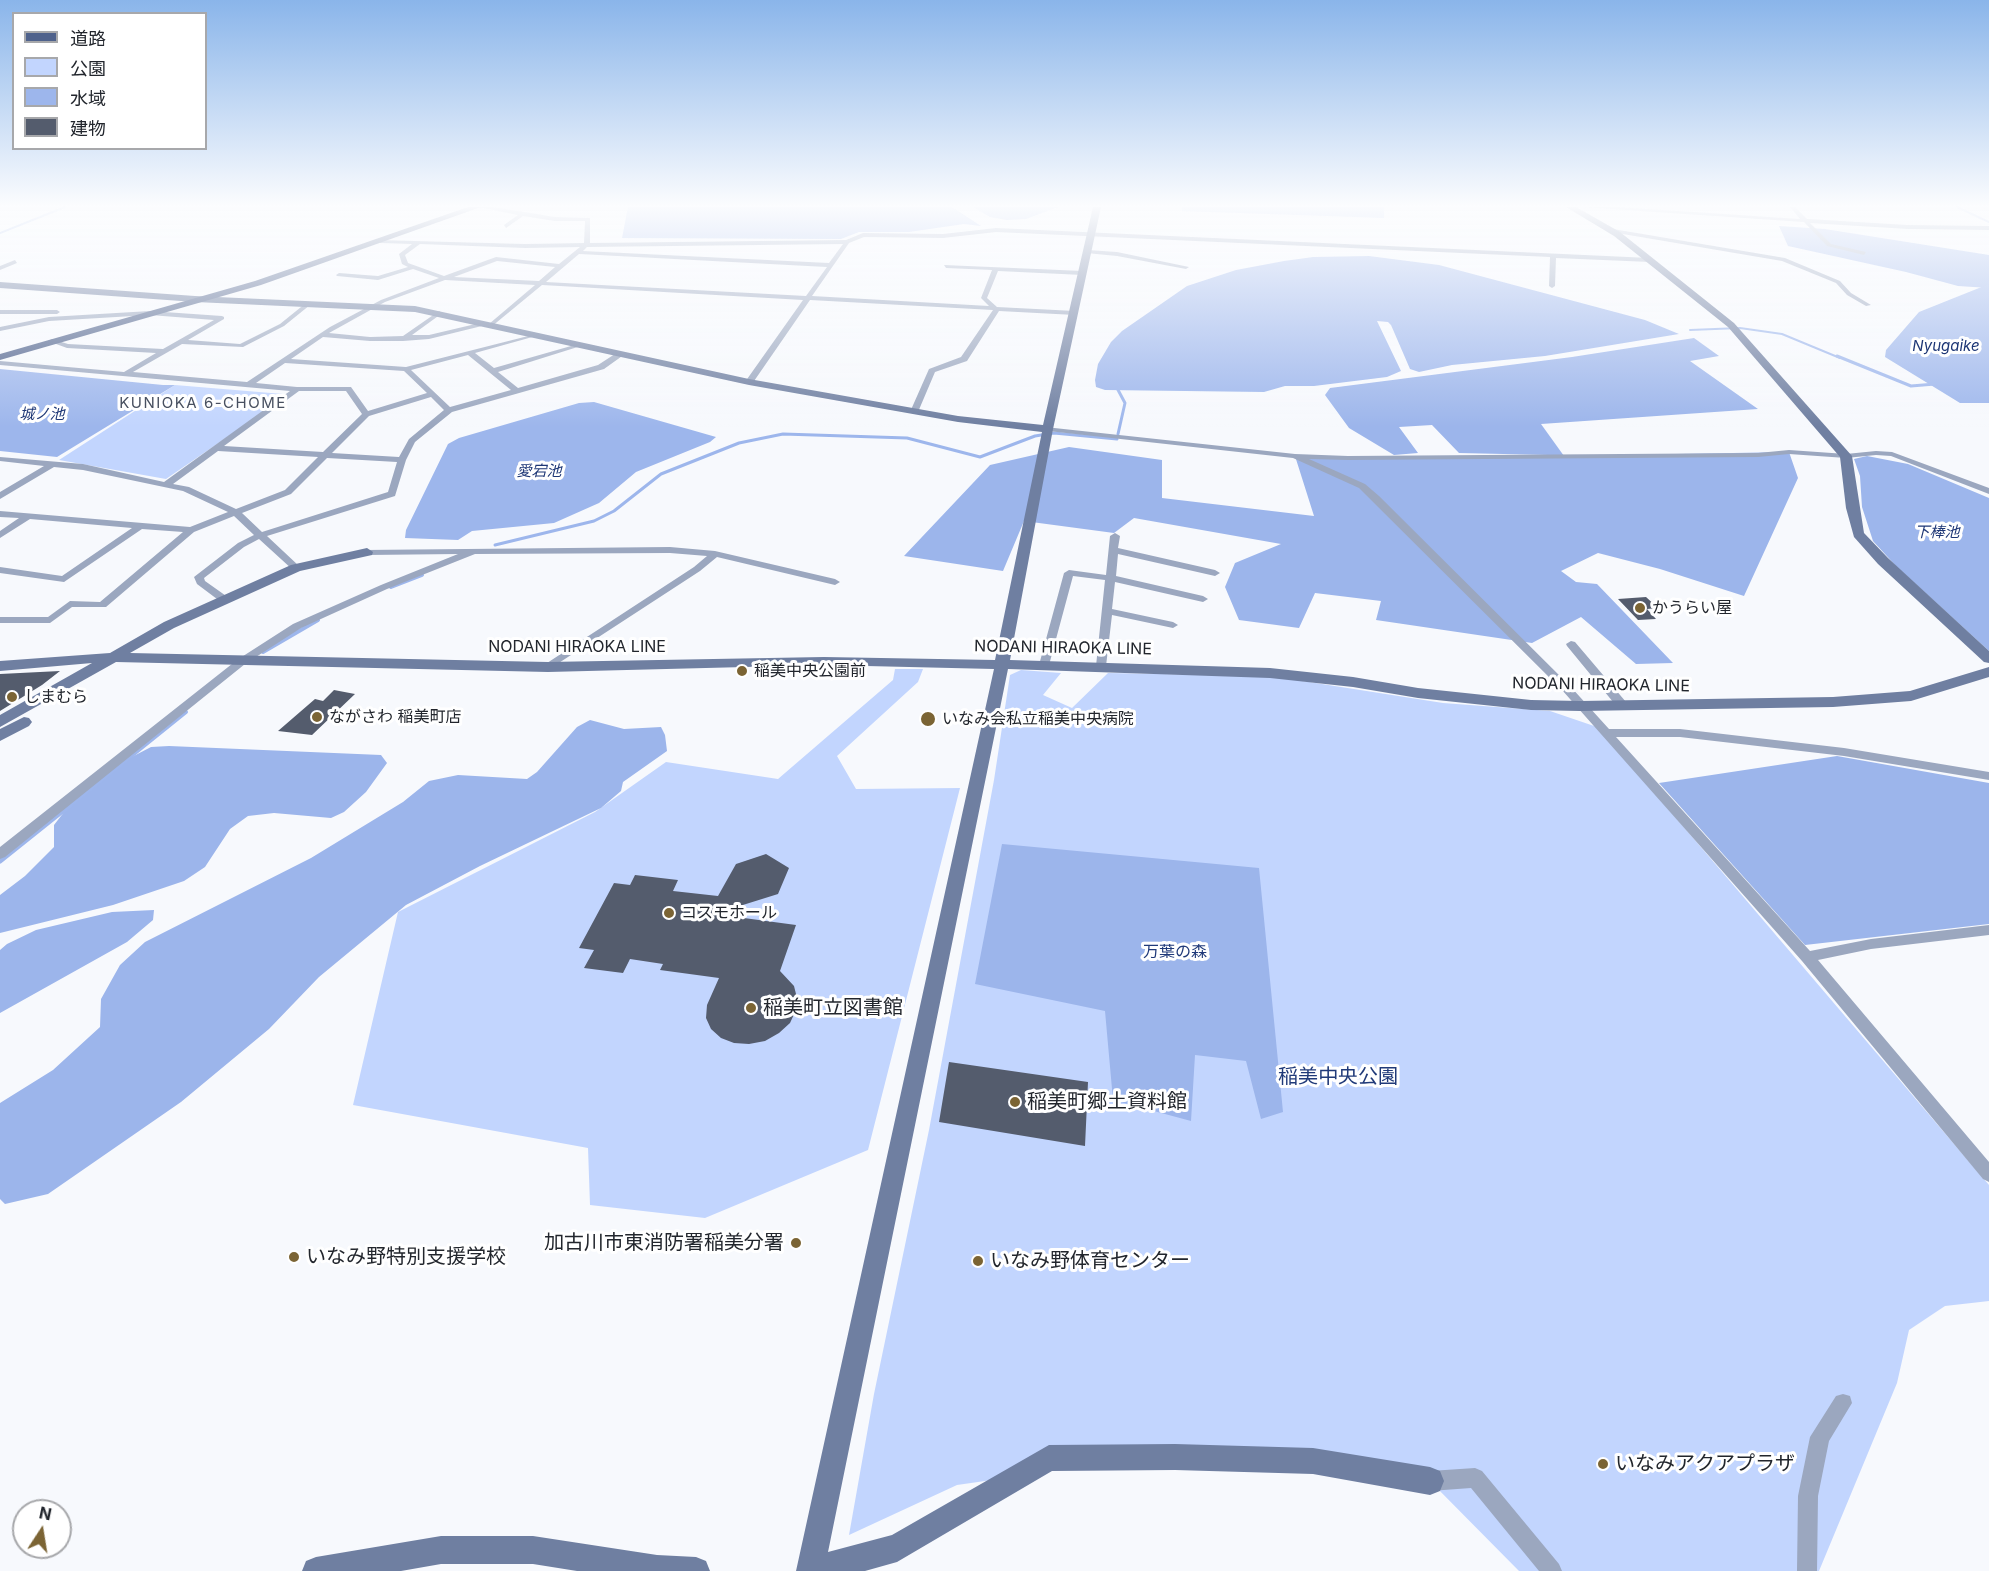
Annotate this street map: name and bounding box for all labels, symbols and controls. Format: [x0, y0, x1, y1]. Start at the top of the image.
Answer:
legend [12, 12, 207, 150]
text: 道路 [70, 28, 106, 49]
text: 公園 [70, 58, 106, 79]
text: 水域 [70, 88, 106, 109]
text: 建物 [70, 118, 106, 139]
water label: Nyugaike [1912, 337, 1980, 355]
district label: KUNIOKA 6-CHOME [119, 394, 287, 412]
water label: 城ノ池 [20, 405, 64, 423]
water label: 愛宕池 [517, 462, 561, 480]
water label: 下棒池 [1915, 523, 1959, 541]
place label: かうらい屋 [1652, 598, 1732, 618]
marker: かうらい屋 [1633, 601, 1647, 615]
street label: NODANI HIRAOKA LINE [488, 637, 666, 657]
street label: NODANI HIRAOKA LINE [974, 637, 1152, 659]
place label: 稲美中央公園前 [754, 661, 866, 681]
marker: 稲美中央公園前 [735, 664, 749, 678]
street label: NODANI HIRAOKA LINE [1512, 674, 1690, 696]
place label: しまむら [24, 687, 88, 707]
marker: しまむら [5, 690, 19, 704]
place label: ながさわ 稲美町店 [329, 707, 461, 727]
place label: いなみ会私立稲美中央病院 [942, 709, 1134, 729]
marker: ながさわ 稲美町店 [310, 710, 324, 724]
marker: いなみ会私立稲美中央病院 [919, 710, 937, 728]
place label: コスモホール [681, 903, 777, 923]
marker: コスモホール [662, 906, 676, 920]
park label: 万葉の森 [1143, 942, 1207, 962]
place label: 稲美町立図書館 [763, 996, 903, 1020]
marker: 稲美町立図書館 [744, 1001, 758, 1015]
park label: 稲美中央公園 [1278, 1065, 1398, 1089]
place label: 稲美町郷土資料館 [1027, 1090, 1187, 1114]
marker: 稲美町郷土資料館 [1008, 1095, 1022, 1109]
place label: 加古川市東消防署稲美分署 [544, 1231, 784, 1255]
marker: 加古川市東消防署稲美分署 [789, 1236, 803, 1250]
place label: いなみ野特別支援学校 [306, 1245, 506, 1269]
place label: いなみ野体育センター [990, 1249, 1190, 1273]
marker: いなみ野特別支援学校 [287, 1250, 301, 1264]
marker: いなみ野体育センター [971, 1254, 985, 1268]
place label: いなみアクアプラザ [1615, 1452, 1795, 1476]
marker: いなみアクアプラザ [1596, 1457, 1610, 1471]
north arrow [12, 1499, 72, 1559]
text: N [37, 1502, 53, 1524]

